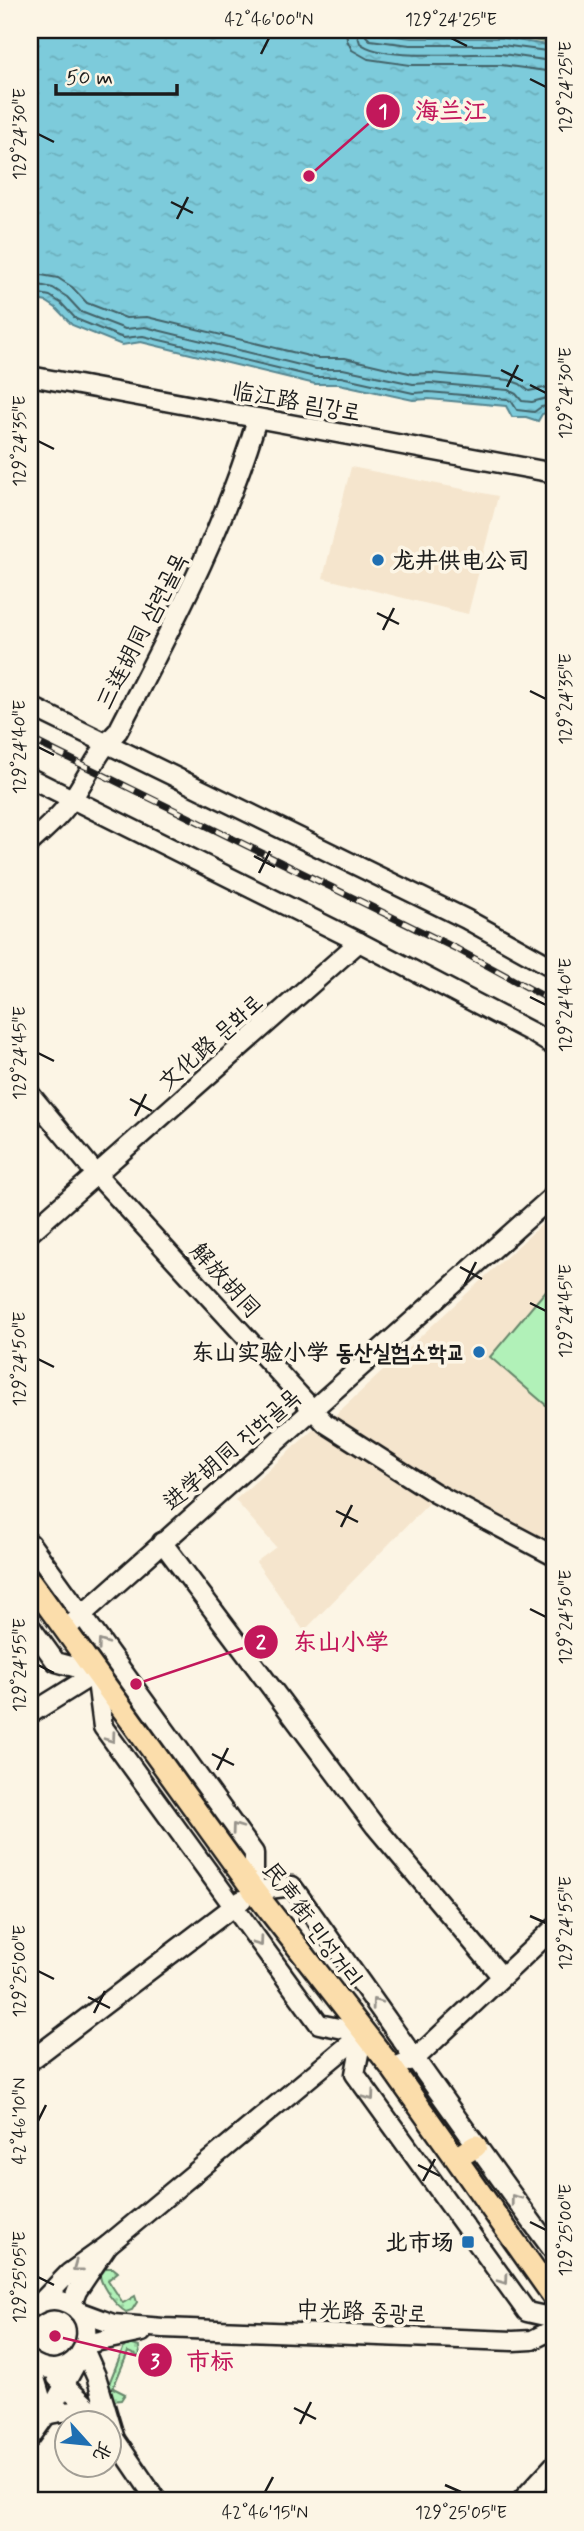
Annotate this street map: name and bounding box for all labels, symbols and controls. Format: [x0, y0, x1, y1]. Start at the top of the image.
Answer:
text: 42°46'00"N [224, 8, 314, 32]
text: 129°24'25"E [405, 8, 497, 32]
text: 129°24'25"E [554, 41, 578, 133]
scale bar [56, 52, 177, 96]
text: 50 m [66, 64, 113, 92]
text: 129°24'30"E [8, 88, 32, 180]
callout: 海兰江 [366, 88, 501, 133]
text: 海兰江 [415, 97, 487, 128]
text: 1 [378, 98, 388, 126]
text: 129°24'30"E [554, 347, 578, 439]
street label: 临江路 림강로 [229, 377, 363, 429]
text: 129°24'35"E [8, 395, 32, 487]
place label: 龙井供电公司 [392, 547, 530, 577]
street label: 三连胡同 삼련골목 [90, 548, 195, 715]
marker: 龙井供电公司 [370, 552, 386, 568]
text: 129°24'35"E [554, 653, 578, 745]
text: 129°24'40"E [8, 700, 32, 794]
text: 129°24'40"E [554, 958, 578, 1052]
street label: 文化路 문화로 [153, 989, 270, 1098]
text: 129°24'45"E [8, 1006, 32, 1100]
street label: 解放胡同 [183, 1237, 266, 1326]
text: 129°24'45"E [554, 1264, 578, 1358]
text: 129°24'50"E [8, 1312, 32, 1406]
place label: 东山实验小学 동산실험소학교 [191, 1339, 465, 1369]
marker: 东山实验小学 동산실험소학교 [471, 1344, 487, 1360]
street label: 进学胡同 진학골목 [157, 1383, 307, 1518]
text: 129°24'50"E [554, 1570, 578, 1664]
text: 129°24'55"E [8, 1618, 32, 1712]
callout: 东山小学 [244, 1619, 403, 1664]
text: 东山小学 [293, 1628, 389, 1659]
text: 2 [256, 1629, 267, 1657]
one-way arrow [98, 1639, 111, 1652]
one-way arrow [102, 1730, 115, 1743]
one-way arrow [232, 1823, 244, 1836]
street label: 民声街 민성거리 [255, 1857, 368, 1994]
text: 129°24'55"E [554, 1876, 578, 1970]
text: 129°25'00"E [8, 1925, 32, 2017]
one-way arrow [251, 1934, 263, 1947]
one-way arrow [372, 1998, 384, 2011]
text: 42°46'10"N [8, 2077, 32, 2165]
one-way arrow [362, 2088, 375, 2101]
text: 129°25'00"E [554, 2184, 578, 2276]
one-way arrow [511, 2194, 523, 2207]
place label: 北市场 [385, 2229, 454, 2259]
text: 129°25'05"E [8, 2231, 32, 2323]
marker: 北市场 [460, 2234, 476, 2250]
one-way arrow [72, 2259, 85, 2271]
one-way arrow [496, 2272, 508, 2285]
street label: 中光路 중광로 [295, 2296, 427, 2330]
callout: 市标 [137, 2338, 248, 2383]
text: 市标 [186, 2347, 234, 2378]
text: 3 [150, 2348, 160, 2376]
north arrow [52, 2408, 122, 2478]
text: 北 [86, 2437, 117, 2465]
text: 42°46'15"N [222, 2501, 308, 2525]
text: 129°25'05"E [415, 2501, 507, 2525]

